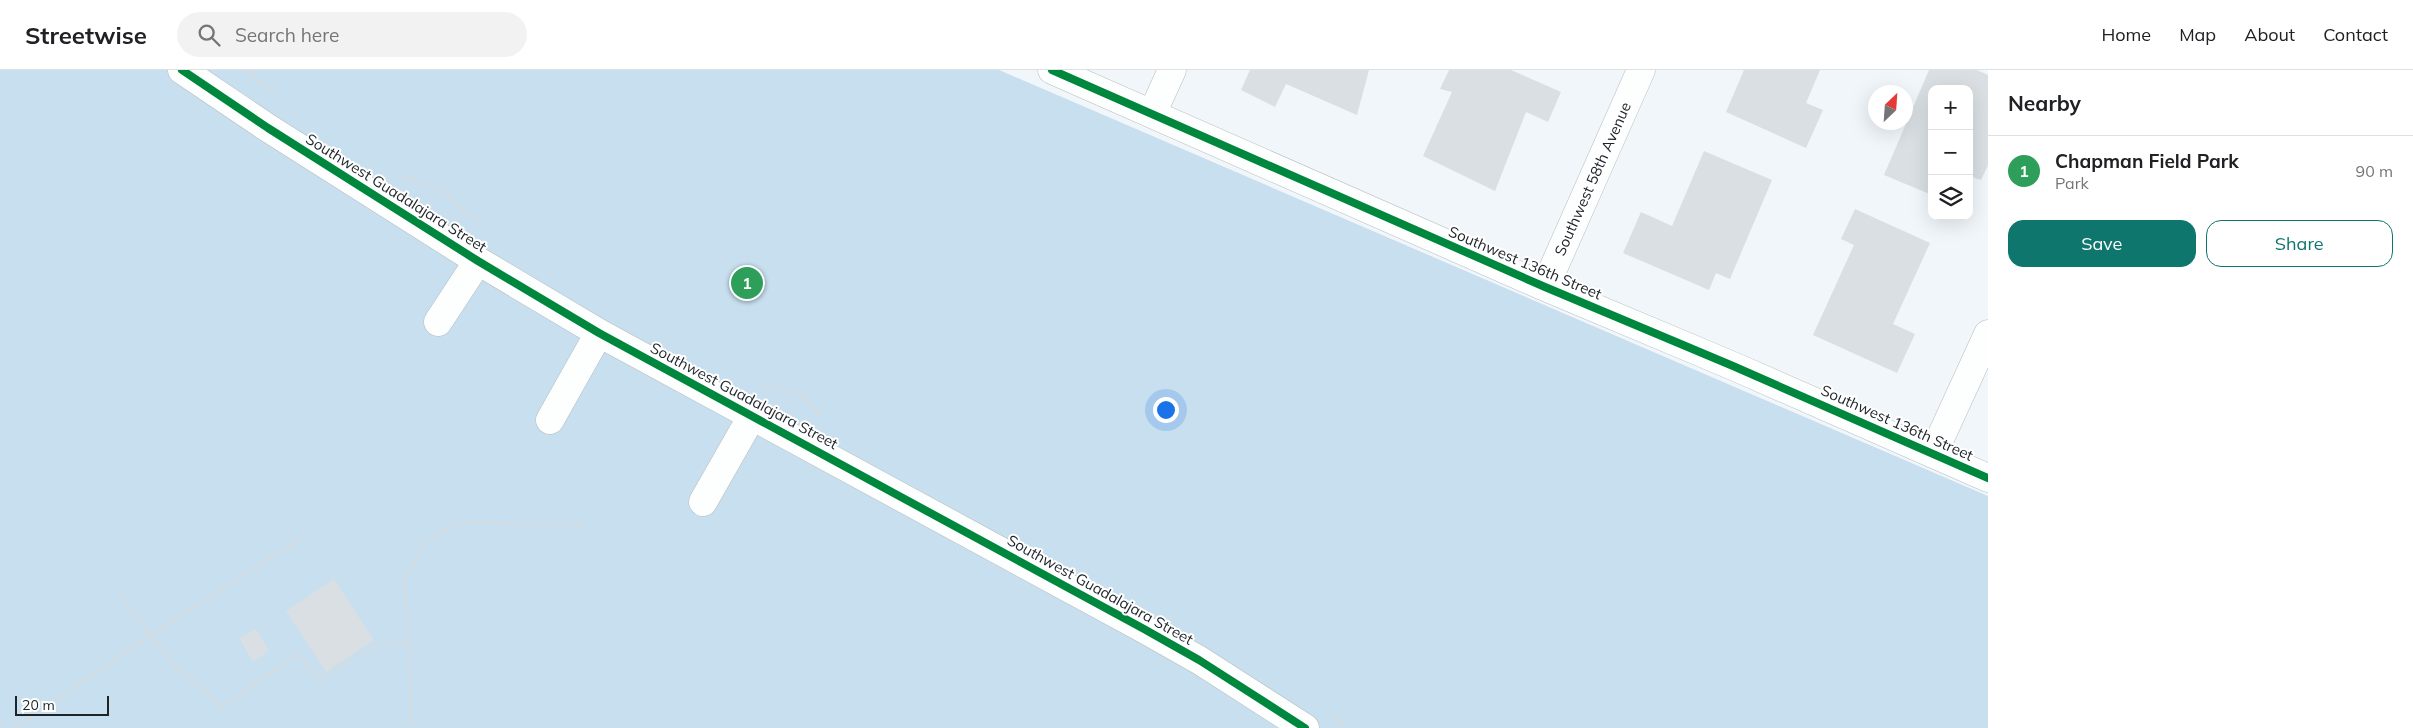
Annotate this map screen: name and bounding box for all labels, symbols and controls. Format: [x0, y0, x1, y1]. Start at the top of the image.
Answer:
search box [177, 12, 527, 57]
text: Streetwise [25, 20, 147, 50]
icon: search [195, 21, 223, 49]
text: Search here [235, 23, 339, 47]
text: Home [2101, 23, 2151, 46]
text: Map [2179, 23, 2216, 46]
text: About [2244, 23, 2295, 46]
text: Contact [2323, 23, 2388, 46]
north arrow [1868, 85, 1913, 130]
map controls [1928, 85, 1973, 220]
button: + [1928, 85, 1973, 130]
text: Nearby [2008, 90, 2081, 116]
street label: Southwest 58th Avenue [1550, 99, 1635, 259]
street label: Southwest Guadalajara Street [302, 129, 490, 256]
button: − [1928, 130, 1973, 175]
text: Chapman Field Park [2055, 149, 2239, 173]
text: 1 [2019, 161, 2029, 181]
text: 90 m [2356, 161, 2393, 181]
text: Park [2055, 173, 2089, 193]
button: layers [1928, 175, 1973, 220]
button: Save [2008, 220, 2196, 267]
button: Share [2206, 220, 2393, 267]
street label: Southwest 136th Street [1446, 222, 1605, 303]
pin: 1 [731, 264, 763, 302]
street label: Southwest Guadalajara Street [647, 338, 841, 453]
street label: Southwest 136th Street [1818, 380, 1976, 465]
your location [1153, 397, 1179, 423]
street label: Southwest Guadalajara Street [1004, 530, 1197, 649]
scale bar [15, 693, 109, 716]
text: 20 m [22, 696, 55, 714]

